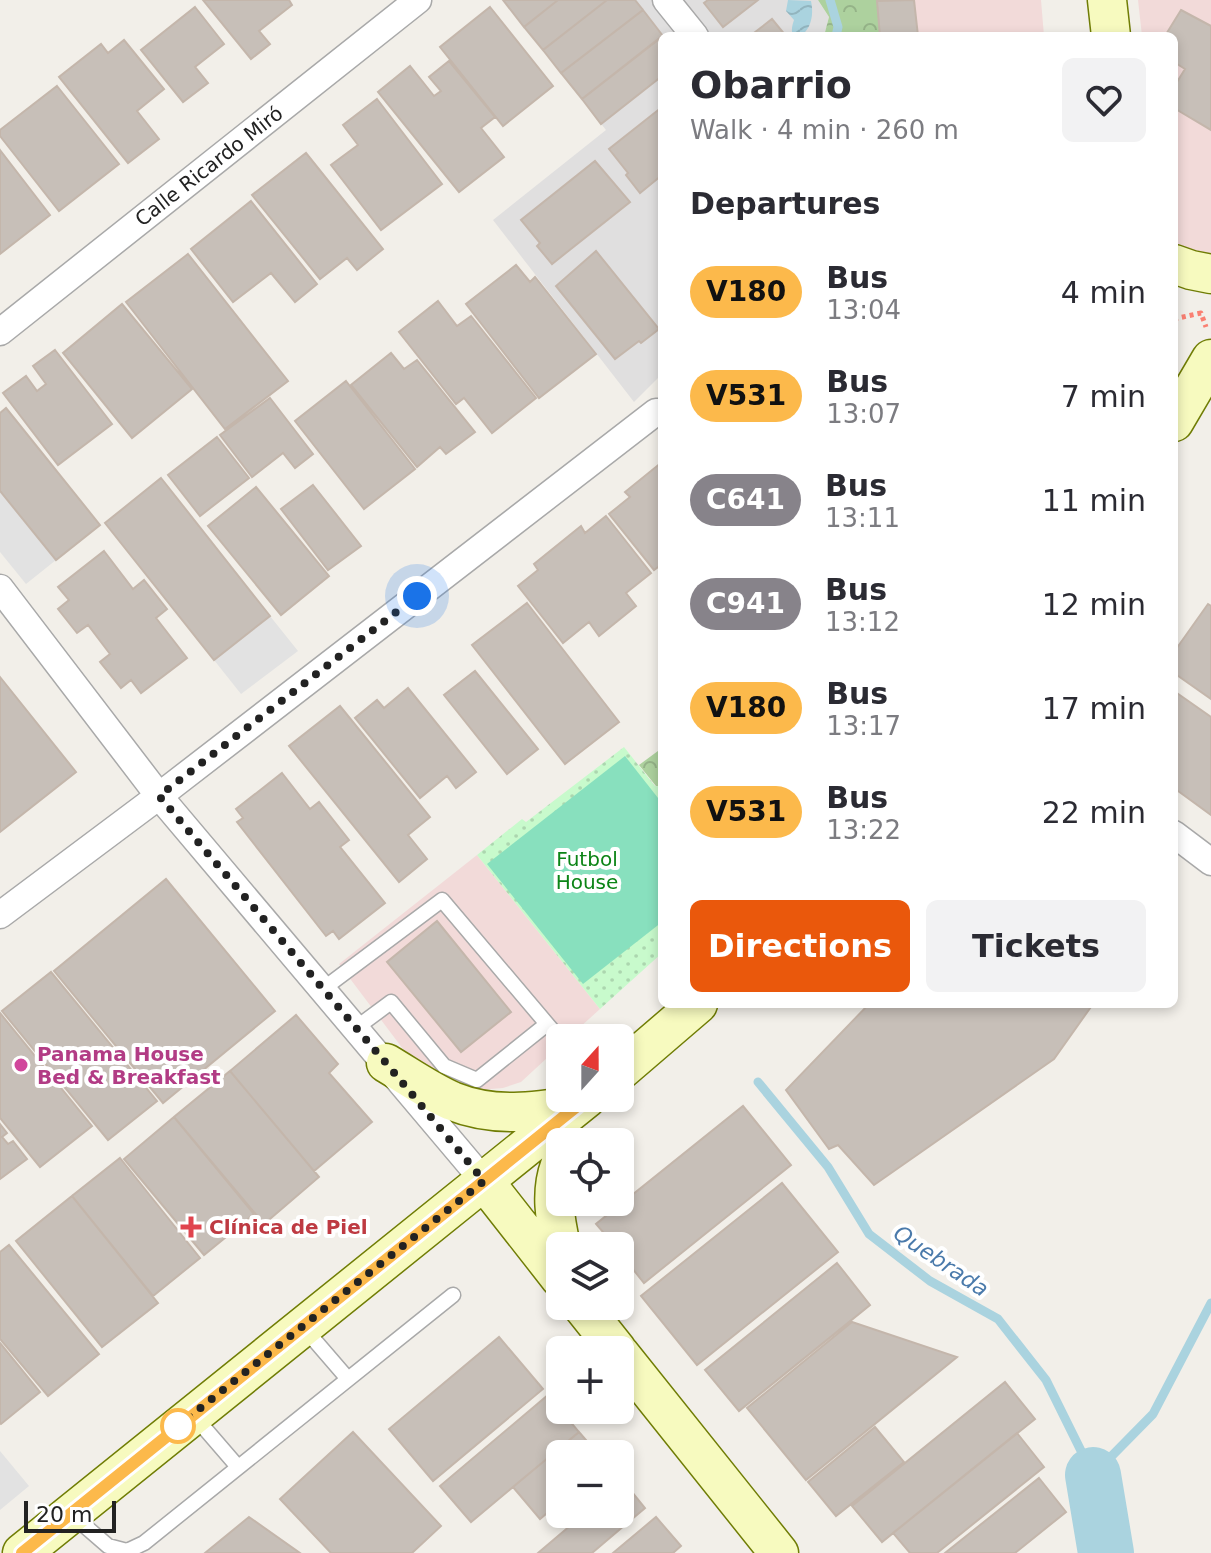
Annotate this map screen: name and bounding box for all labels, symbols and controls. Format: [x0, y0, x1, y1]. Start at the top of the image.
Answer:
button: heart [1062, 58, 1146, 142]
text: Obarrio [690, 63, 852, 107]
street label: Calle Ricardo Miró [130, 101, 288, 231]
text: Walk · 4 min · 260 m [690, 115, 959, 145]
text: Departures [690, 186, 880, 221]
text: Bus [826, 260, 888, 295]
text: V180 [706, 275, 786, 308]
text: 4 min [1061, 275, 1146, 310]
text: 13:04 [826, 295, 901, 325]
text: Bus [826, 364, 888, 399]
text: V531 [706, 379, 786, 412]
text: 7 min [1061, 379, 1146, 414]
text: 13:07 [826, 399, 901, 429]
text: Bus [825, 468, 887, 503]
text: C641 [706, 483, 785, 516]
text: 11 min [1042, 483, 1146, 518]
text: 13:11 [825, 503, 900, 533]
text: Bus [825, 572, 887, 607]
your location [397, 576, 437, 616]
text: C941 [706, 587, 785, 620]
text: 12 min [1042, 587, 1146, 622]
text: 13:12 [825, 607, 900, 637]
text: Bus [826, 676, 888, 711]
text: V180 [706, 691, 786, 724]
text: 17 min [1042, 691, 1146, 726]
text: 13:17 [826, 711, 901, 741]
text: Bus [826, 780, 888, 815]
text: V531 [706, 795, 786, 828]
text: 22 min [1042, 795, 1146, 830]
text: 13:22 [826, 815, 901, 845]
park label: Futbol House [556, 847, 618, 894]
button: Directions [690, 900, 910, 992]
button: Tickets [926, 900, 1146, 992]
north arrow [546, 1024, 634, 1112]
map controls [546, 1024, 634, 1528]
place label: Panama House Bed & Breakfast [37, 1042, 221, 1089]
marker: Panama House Bed & Breakfast [12, 1056, 30, 1074]
button: locate [546, 1128, 634, 1216]
place label: Clínica de Piel [209, 1215, 368, 1239]
marker: Clínica de Piel [180, 1216, 202, 1238]
water label: Quebrada [889, 1220, 993, 1302]
button: layers [546, 1232, 634, 1320]
button: + [546, 1336, 634, 1424]
unlabelled marker [161, 1409, 195, 1443]
button: − [546, 1440, 634, 1528]
scale bar [24, 1497, 116, 1533]
text: 20 m [36, 1502, 92, 1527]

